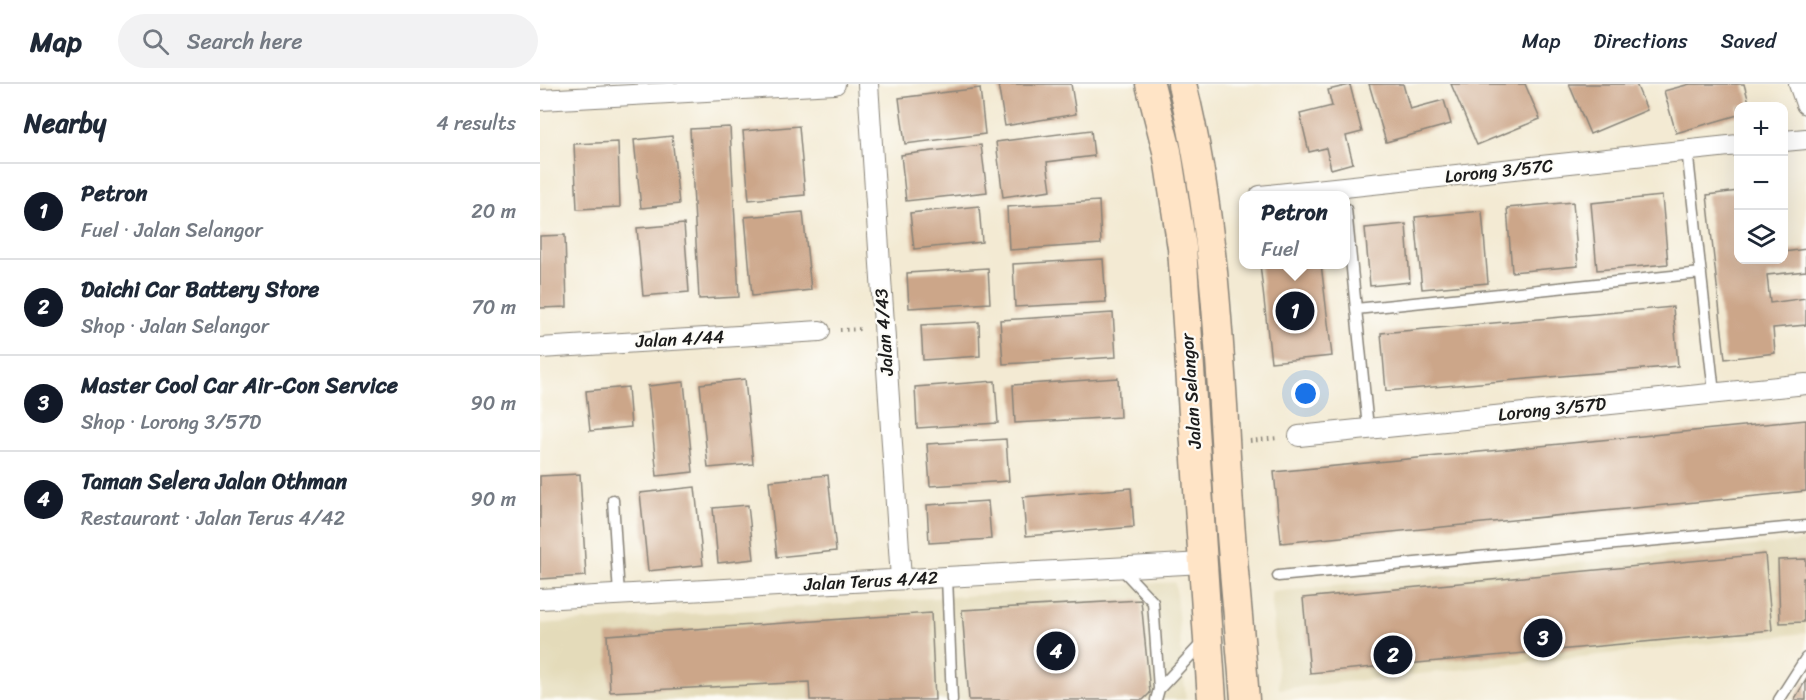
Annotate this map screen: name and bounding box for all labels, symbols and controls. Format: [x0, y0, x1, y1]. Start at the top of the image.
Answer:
search box [118, 14, 538, 68]
text: Map [30, 17, 82, 66]
text: Search here [187, 22, 303, 61]
text: Map [1522, 22, 1560, 60]
text: Directions [1593, 22, 1688, 60]
text: Saved [1721, 22, 1776, 60]
icon: search [139, 25, 172, 58]
text: Nearby [24, 100, 106, 146]
map controls [1734, 102, 1788, 264]
button: + [1734, 102, 1788, 156]
text: 4 results [436, 106, 516, 141]
street label: Lorong 3/57C [1443, 149, 1556, 193]
button: − [1734, 156, 1788, 210]
text: Petron [81, 174, 147, 213]
popup [1239, 191, 1350, 269]
text: Petron [1261, 193, 1328, 232]
text: 1 [39, 194, 48, 229]
text: 20 m [471, 194, 516, 229]
button: layers [1734, 210, 1788, 264]
text: Fuel · Jalan Selangor [81, 213, 263, 248]
text: Fuel [1261, 232, 1299, 267]
text: Daichi Car Battery Store [81, 270, 319, 309]
street label: Jalan 4/43 [865, 287, 903, 378]
pin: 1 [1276, 288, 1314, 334]
text: 2 [38, 290, 49, 325]
text: 70 m [471, 290, 516, 325]
text: Shop · Jalan Selangor [81, 309, 269, 344]
street label: Jalan 4/44 [634, 321, 725, 357]
street label: Jalan Selangor [1171, 331, 1211, 451]
text: Master Cool Car Air-Con Service [81, 366, 398, 405]
your location [1291, 379, 1320, 408]
text: 3 [38, 386, 49, 421]
text: 90 m [471, 386, 516, 421]
street label: Lorong 3/57D [1496, 387, 1608, 431]
text: Shop · Lorong 3/57D [81, 405, 261, 440]
text: Taman Selera Jalan Othman [81, 462, 347, 501]
text: 4 [37, 482, 50, 517]
text: 90 m [471, 482, 516, 517]
text: Restaurant · Jalan Terus 4/42 [81, 501, 345, 536]
street label: Jalan Terus 4/42 [802, 562, 939, 601]
pin: 3 [1524, 616, 1562, 660]
pin: 4 [1036, 628, 1076, 674]
pin: 2 [1374, 632, 1412, 678]

